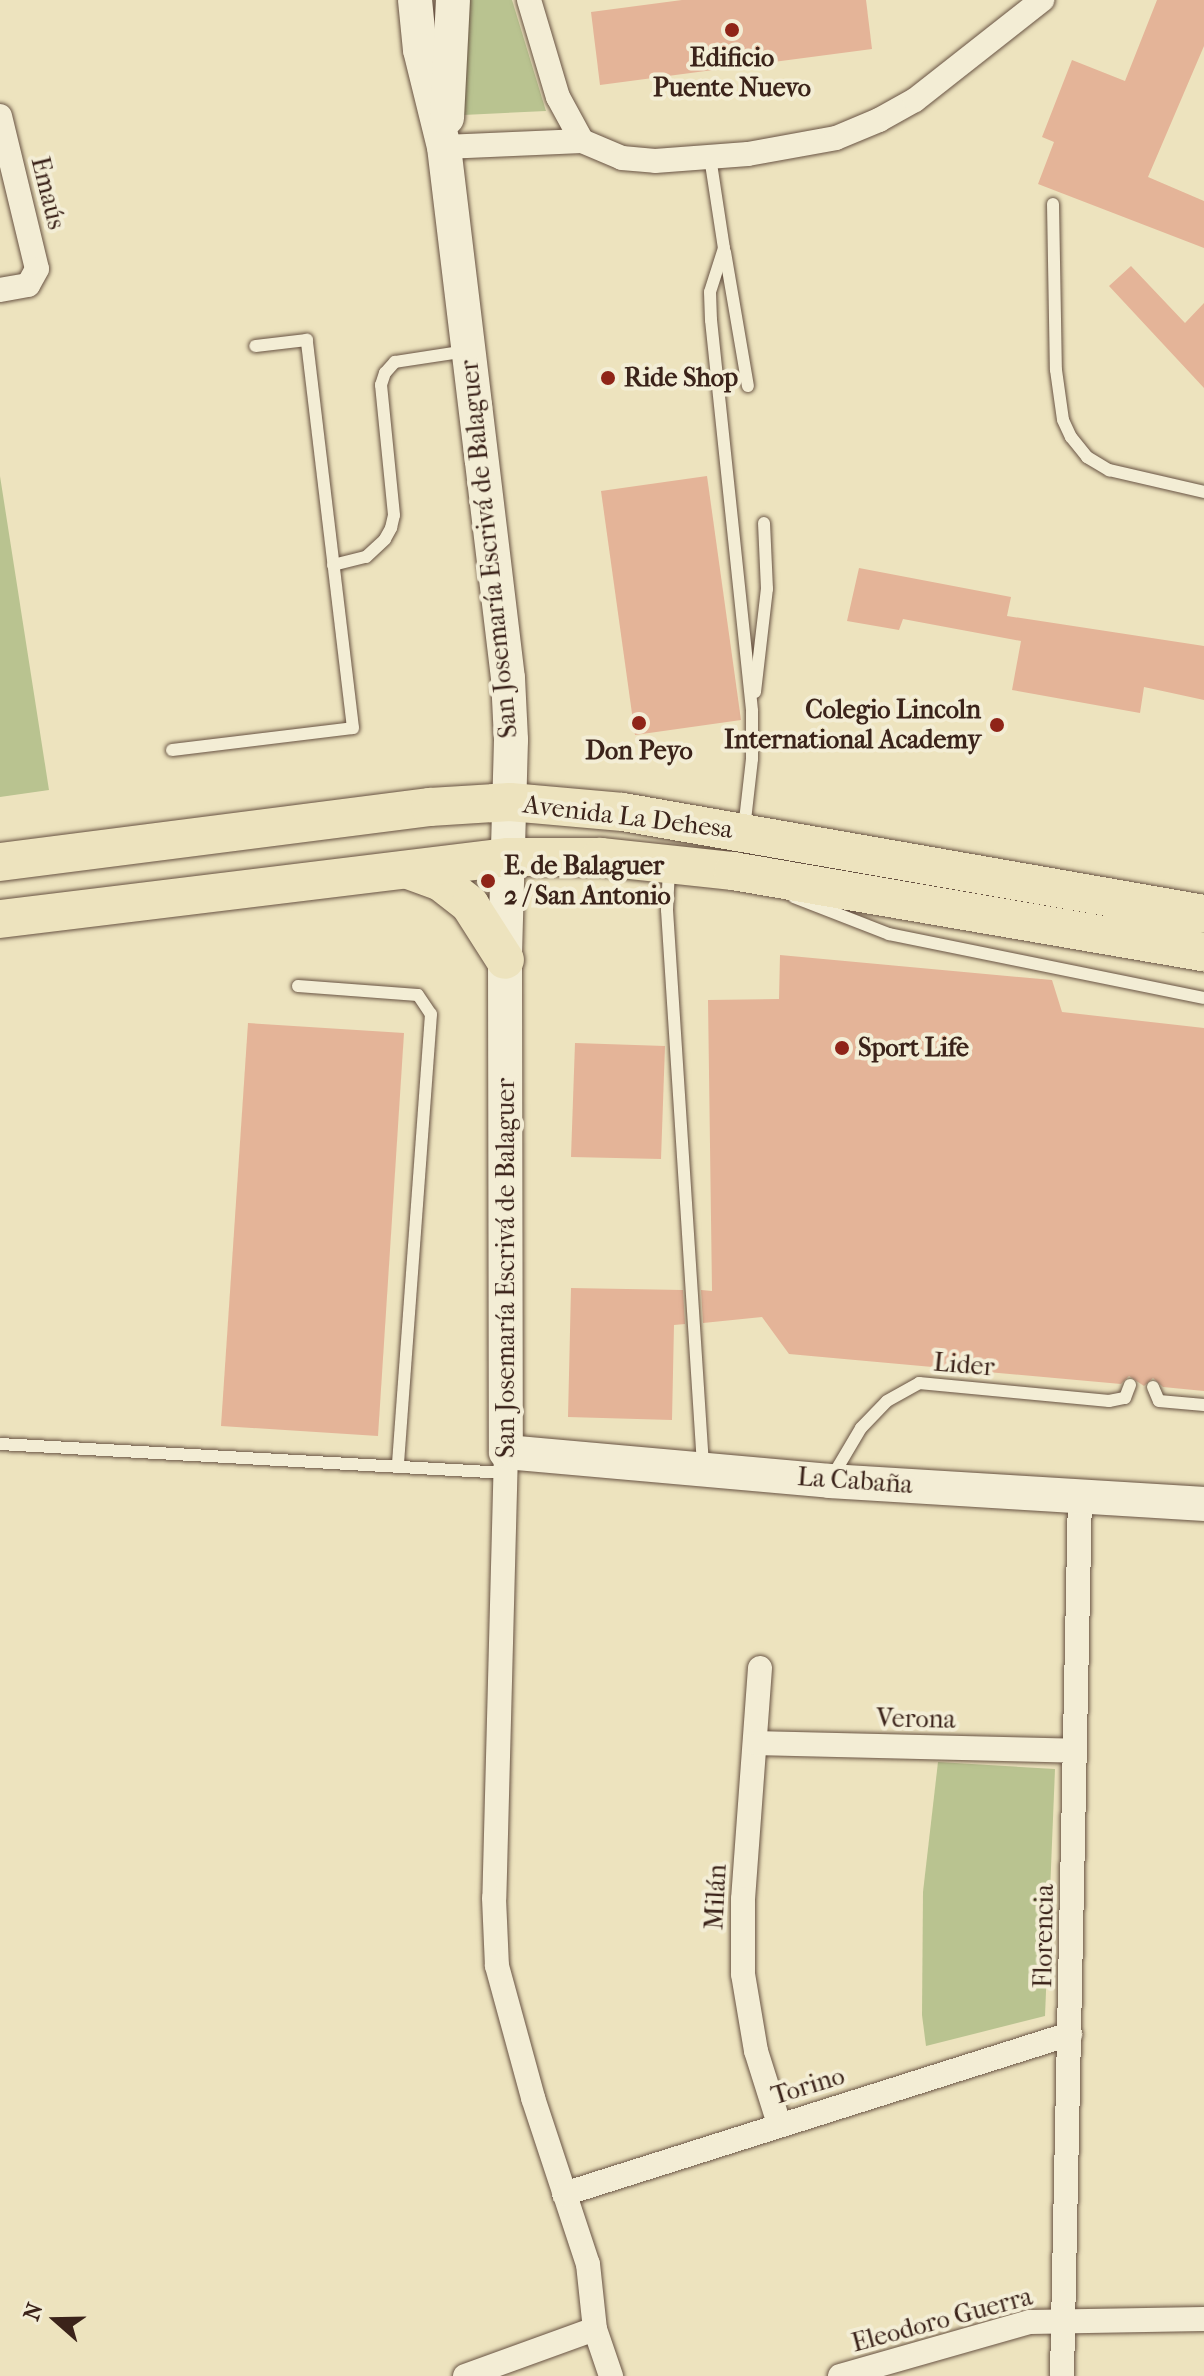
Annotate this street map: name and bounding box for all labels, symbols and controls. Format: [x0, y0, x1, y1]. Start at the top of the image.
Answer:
marker: Edificio Puente Nuevo [723, 21, 741, 39]
place label: Edificio Puente Nuevo [653, 42, 811, 104]
street label: Emaús [24, 153, 72, 233]
street label: San Josemaría Escrivá de Balaguer [454, 358, 524, 740]
place label: Ride Shop [624, 362, 738, 394]
marker: Ride Shop [599, 369, 617, 387]
place label: Colegio Lincoln International Academy [724, 694, 981, 756]
marker: Don Peyo [630, 714, 648, 732]
marker: Colegio Lincoln International Academy [988, 716, 1006, 734]
place label: Don Peyo [585, 735, 693, 767]
street label: Avenida La Dehesa [521, 789, 735, 845]
place label: E. de Balaguer 2 / San Antonio [504, 850, 671, 912]
marker: E. de Balaguer 2 / San Antonio [479, 872, 497, 890]
place label: Sport Life [858, 1032, 969, 1064]
marker: Sport Life [833, 1039, 851, 1057]
street label: San Josemaría Escrivá de Balaguer [490, 1078, 522, 1458]
street label: Lider [932, 1347, 996, 1383]
street label: La Cabaña [796, 1461, 914, 1501]
street label: Verona [876, 1703, 956, 1735]
street label: Milán [699, 1863, 733, 1931]
street label: Florencia [1027, 1884, 1061, 1988]
street label: Torino [768, 2060, 848, 2112]
north arrow [16, 2280, 96, 2360]
street label: Eleodoro Guerra [848, 2281, 1036, 2359]
text: N [18, 2300, 49, 2324]

